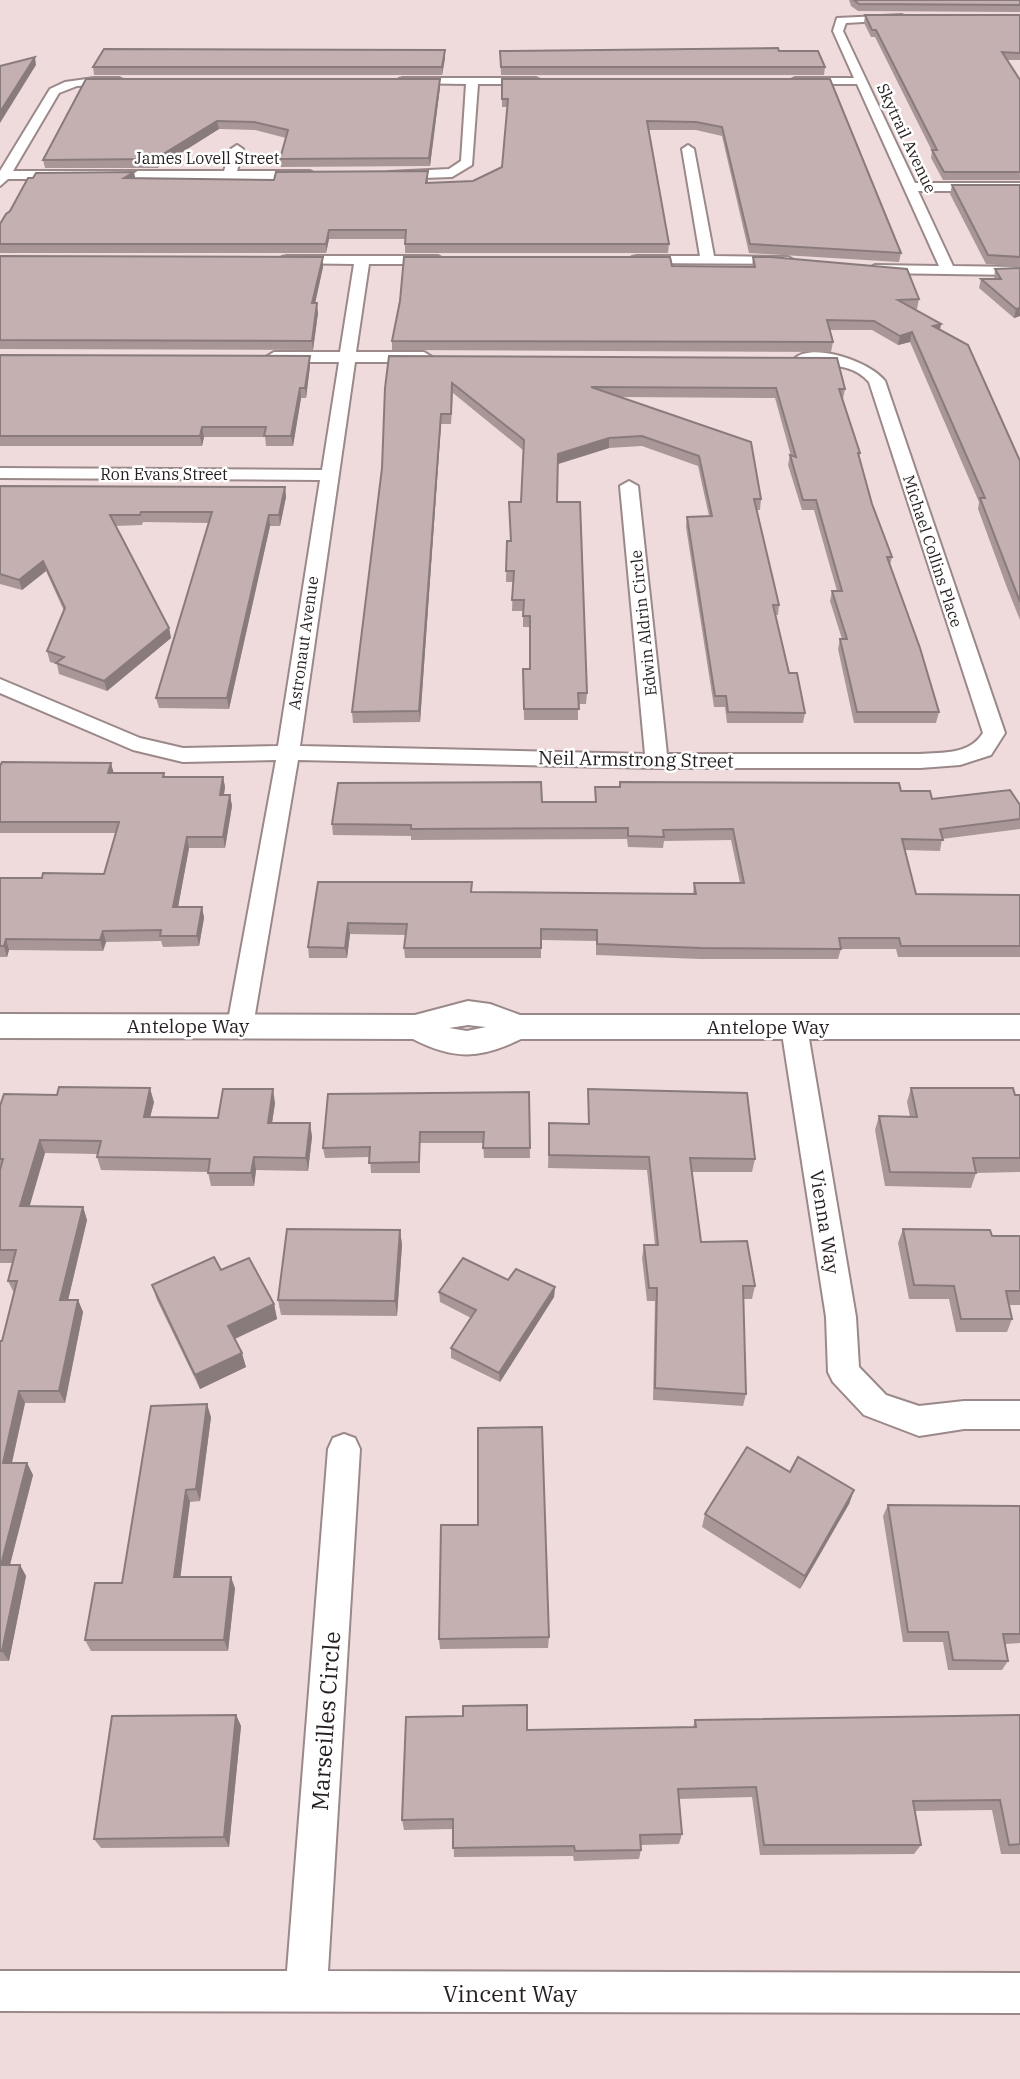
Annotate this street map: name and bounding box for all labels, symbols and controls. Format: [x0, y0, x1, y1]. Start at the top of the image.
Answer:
street label: Skytrail Avenue [873, 80, 941, 196]
street label: James Lovell Street [135, 148, 280, 168]
street label: Ron Evans Street [100, 464, 228, 484]
street label: Michael Collins Place [899, 472, 967, 630]
street label: Edwin Aldrin Circle [625, 549, 661, 697]
street label: Astronaut Avenue [284, 575, 322, 711]
street label: Neil Armstrong Street [538, 745, 734, 773]
street label: Antelope Way [127, 1014, 250, 1038]
street label: Antelope Way [707, 1015, 830, 1039]
street label: Vienna Way [805, 1168, 845, 1277]
street label: Marseilles Circle [304, 1630, 346, 1812]
street label: Vincent Way [443, 1978, 578, 2008]

